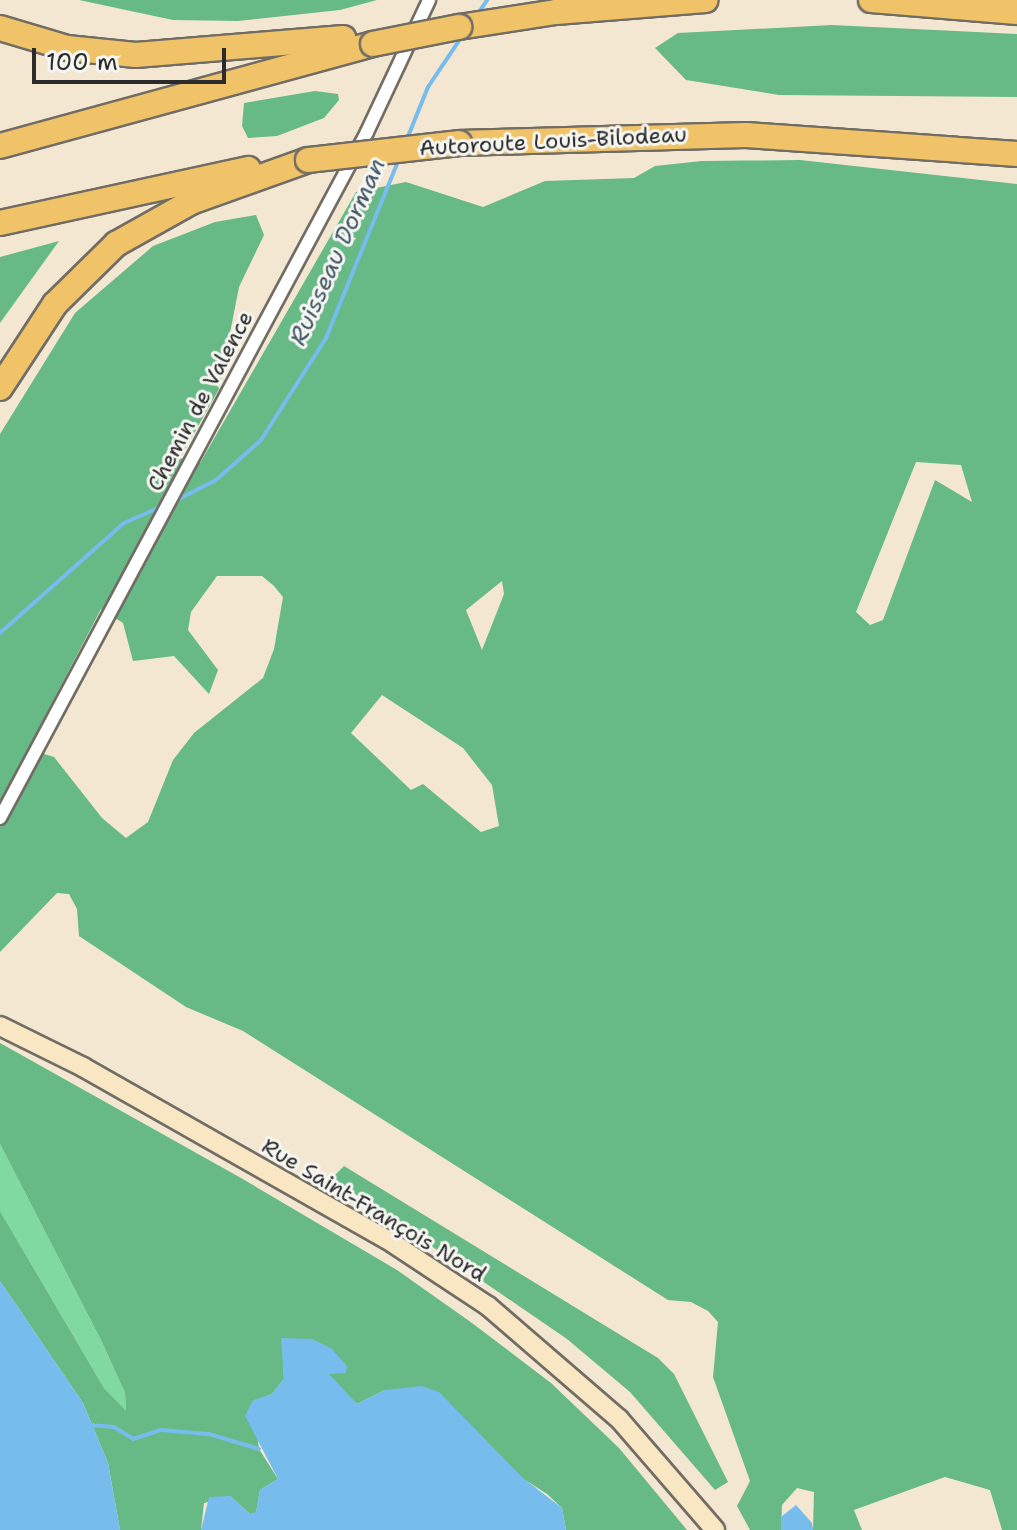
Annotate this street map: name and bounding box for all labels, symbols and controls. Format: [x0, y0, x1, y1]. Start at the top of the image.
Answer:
scale bar [36, 32, 230, 82]
text: 100 m [46, 46, 118, 78]
street label: Autoroute Louis-Bilodeau [418, 121, 688, 161]
water label: Ruisseau Dorman [284, 154, 392, 350]
street label: Chemin de Valence [141, 307, 259, 495]
street label: Rue Saint-François Nord [257, 1133, 491, 1287]

